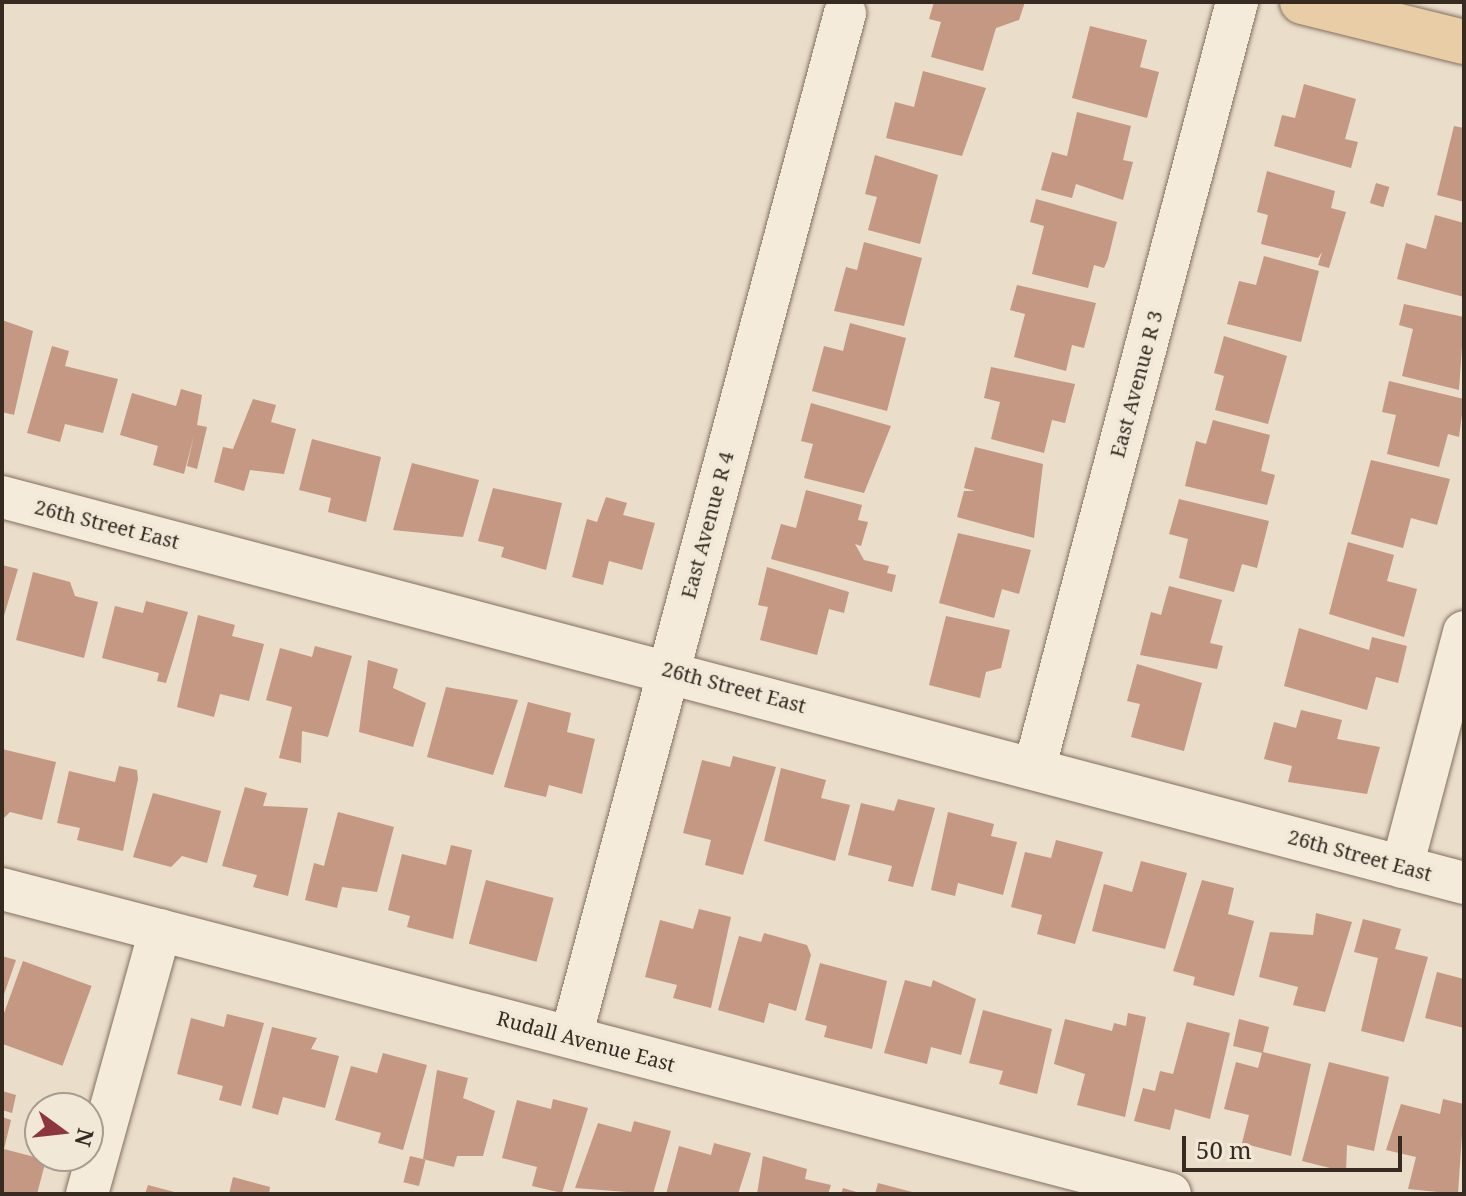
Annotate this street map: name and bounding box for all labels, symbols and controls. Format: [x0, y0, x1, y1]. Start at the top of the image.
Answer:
street label: East Avenue R 3 [1105, 308, 1167, 460]
street label: East Avenue R 4 [676, 449, 738, 601]
street label: 26th Street East [32, 494, 182, 554]
street label: 26th Street East [659, 656, 809, 718]
street label: 26th Street East [1285, 824, 1435, 886]
street label: Rudall Avenue East [494, 1006, 678, 1076]
north arrow [24, 1092, 104, 1172]
scale bar [1186, 1120, 1406, 1170]
text: N [69, 1125, 102, 1150]
text: 50 m [1196, 1133, 1252, 1166]

